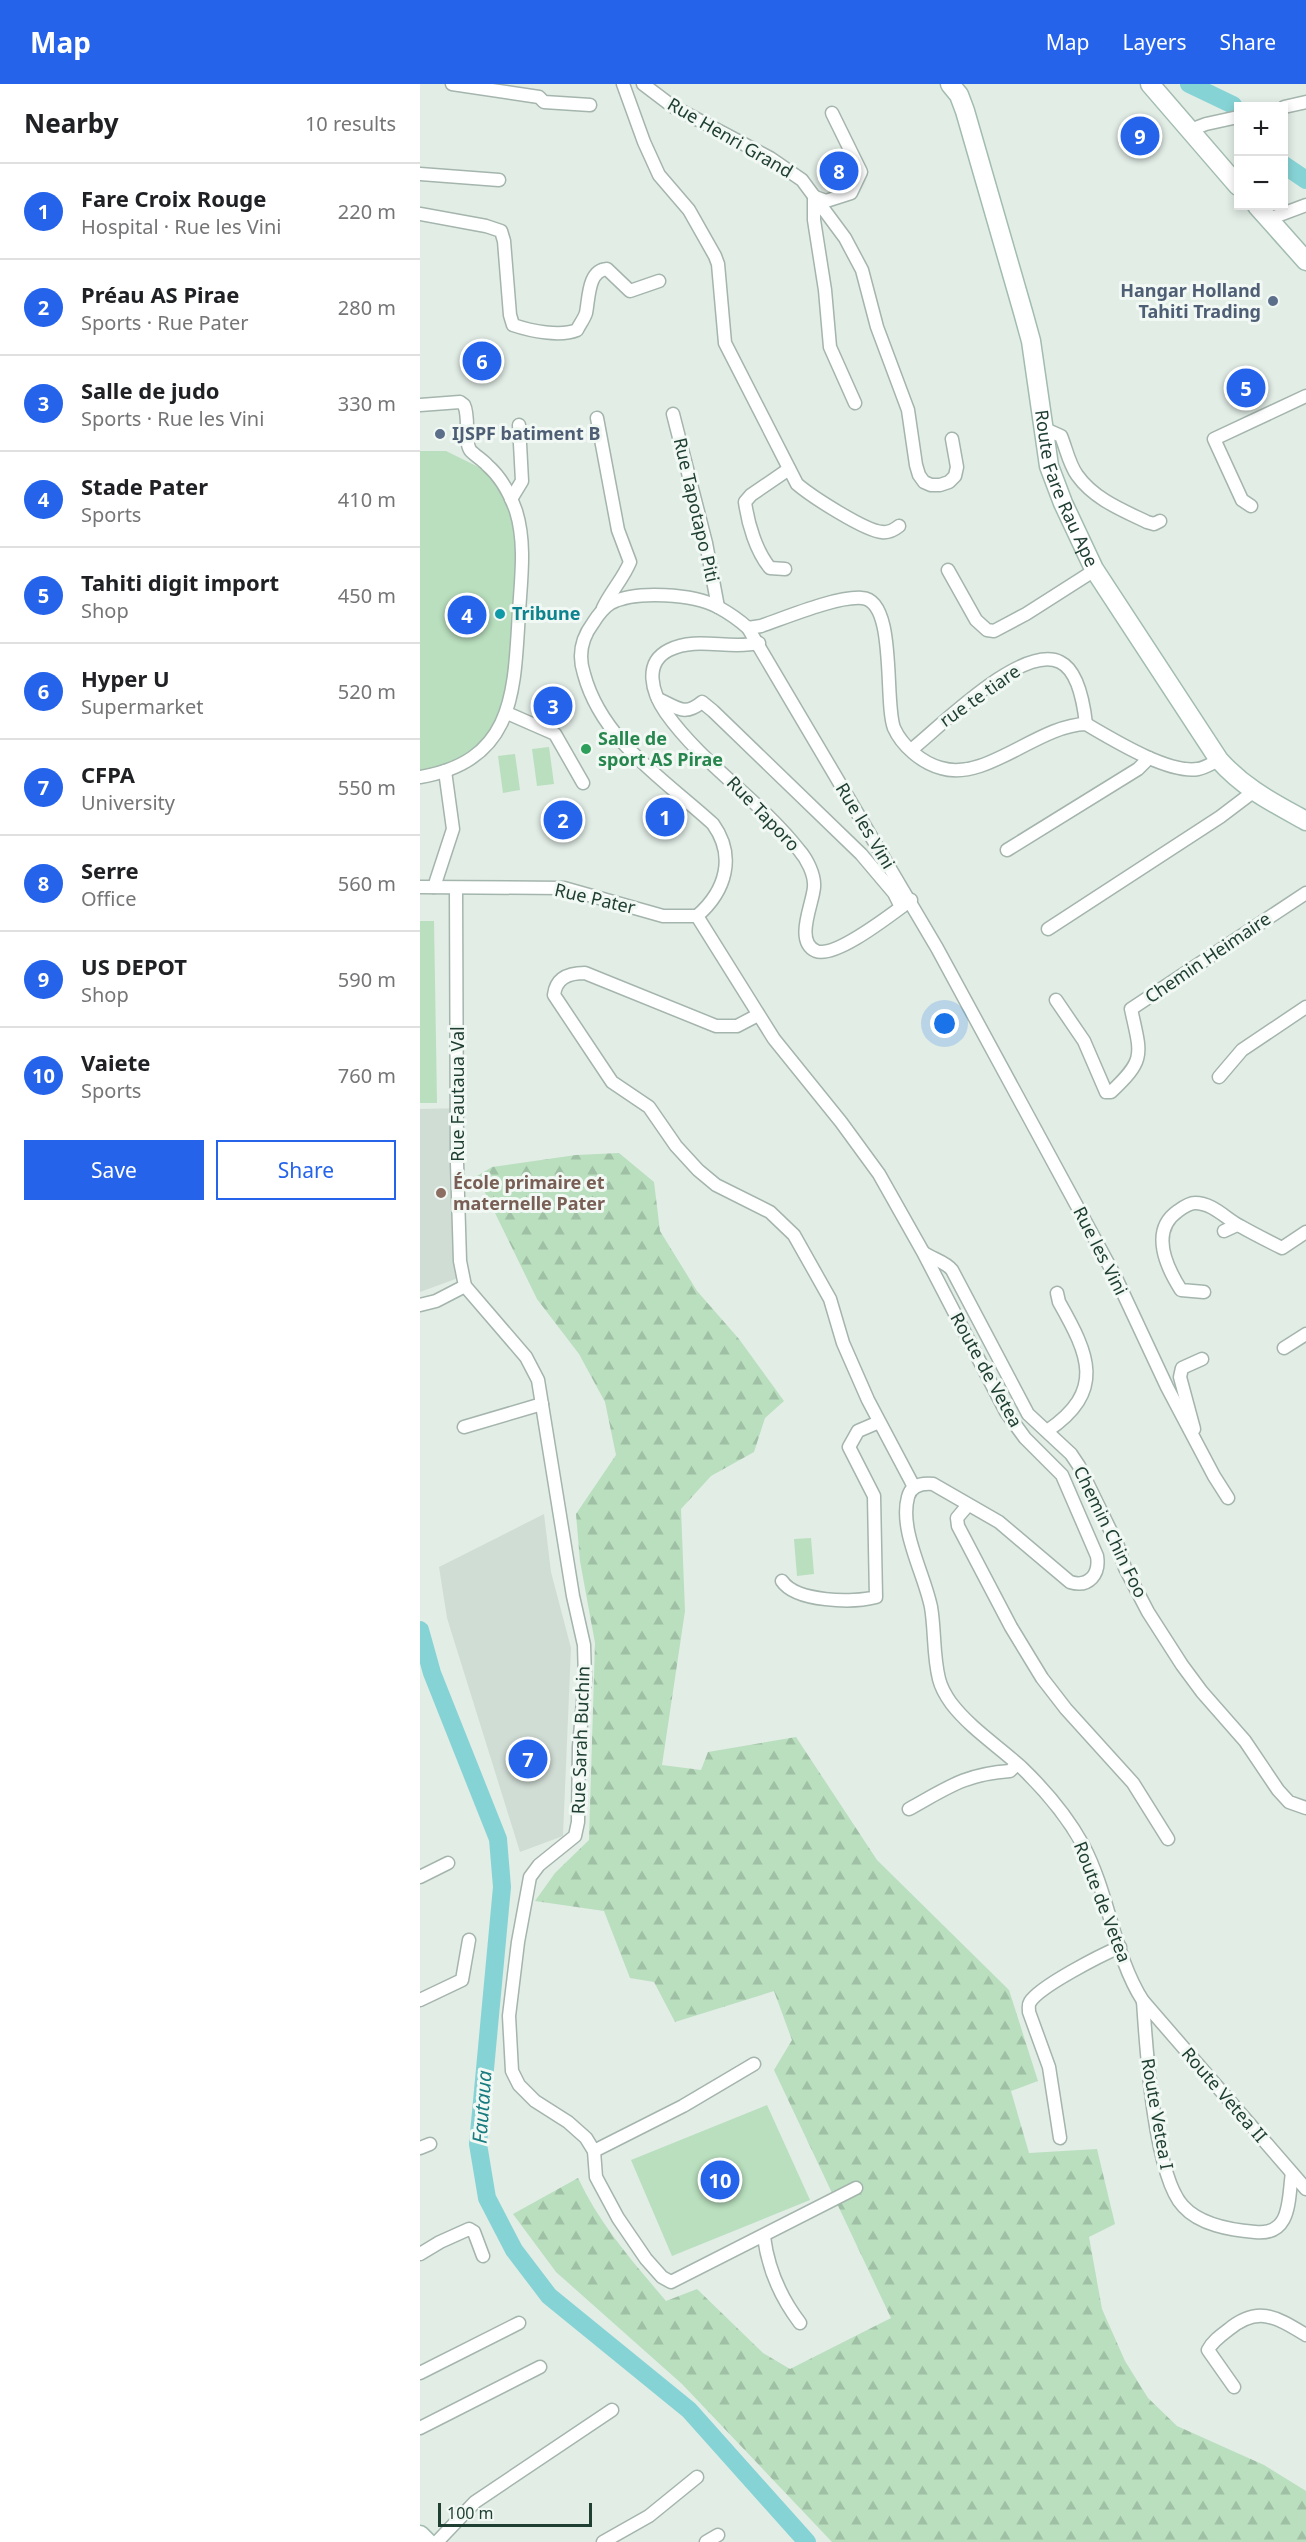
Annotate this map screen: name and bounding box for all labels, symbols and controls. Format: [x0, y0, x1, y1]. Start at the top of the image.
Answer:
text: Map [30, 23, 91, 61]
text: Map [1046, 28, 1090, 56]
text: Layers [1123, 28, 1187, 56]
text: Share [1220, 28, 1276, 56]
street label: Rue Henri Grand [663, 91, 798, 183]
map controls [1234, 102, 1288, 210]
button: + [1234, 102, 1288, 156]
text: Nearby [24, 105, 119, 141]
text: 10 results [305, 110, 396, 137]
pin: 9 [1120, 113, 1160, 158]
pin: 8 [820, 148, 858, 194]
button: − [1234, 156, 1288, 210]
text: Fare Croix Rouge [81, 183, 266, 213]
text: 1 [38, 198, 49, 225]
text: 220 m [338, 198, 396, 225]
text: Hospital · Rue les Vini [81, 213, 282, 240]
place label: Hangar Holland Tahiti Trading [1120, 278, 1261, 323]
text: Préau AS Pirae [81, 279, 239, 309]
text: 2 [38, 294, 49, 321]
text: 280 m [338, 294, 396, 321]
marker: Hangar Holland Tahiti Trading [1266, 294, 1280, 308]
text: Sports · Rue Pater [81, 309, 249, 336]
pin: 6 [462, 338, 502, 384]
pin: 5 [1226, 366, 1266, 410]
text: Salle de judo [81, 375, 220, 405]
text: 3 [38, 390, 49, 417]
text: 330 m [338, 390, 396, 417]
text: Sports · Rue les Vini [81, 405, 264, 432]
street label: Route Fare Rau Ape [1030, 408, 1104, 571]
place label: IJSPF batiment B [452, 421, 600, 445]
marker: IJSPF batiment B [433, 427, 447, 441]
street label: Rue Tapotapo Piti [669, 435, 725, 584]
text: Stade Pater [81, 471, 208, 501]
text: 4 [38, 486, 49, 513]
text: 410 m [338, 486, 396, 513]
text: Sports [81, 501, 141, 528]
text: Tahiti digit import [81, 567, 279, 597]
text: 5 [38, 582, 49, 609]
text: 450 m [338, 582, 396, 609]
pin: 4 [448, 592, 486, 638]
text: Shop [81, 597, 129, 624]
place label: Tribune [512, 601, 580, 625]
marker: Tribune [493, 607, 507, 621]
street label: rue te tiare [934, 659, 1024, 732]
text: Hyper U [81, 663, 170, 693]
text: 6 [38, 678, 49, 705]
text: 520 m [338, 678, 396, 705]
pin: 3 [534, 684, 572, 728]
text: Supermarket [81, 693, 204, 720]
place label: Salle de sport AS Pirae [598, 726, 723, 771]
marker: Salle de sport AS Pirae [579, 742, 593, 756]
text: CFPA [81, 759, 135, 789]
street label: Rue Taporo [722, 771, 806, 856]
text: 7 [38, 774, 49, 801]
text: 550 m [338, 774, 396, 801]
street label: Rue les Vini [831, 778, 901, 873]
text: University [81, 789, 175, 816]
pin: 1 [646, 794, 684, 840]
pin: 2 [544, 798, 582, 842]
text: Serre [81, 855, 139, 885]
text: 8 [38, 870, 49, 897]
text: 560 m [338, 870, 396, 897]
street label: Rue Pater [552, 877, 639, 919]
text: Office [81, 885, 136, 912]
street label: Chemin Heimaire [1140, 906, 1275, 1008]
text: US DEPOT [81, 951, 187, 981]
text: 9 [38, 966, 49, 993]
text: 590 m [338, 966, 396, 993]
text: Shop [81, 981, 129, 1008]
your location [930, 1009, 959, 1038]
street label: Rue Fautaua Val [445, 1026, 469, 1162]
text: Vaiete [81, 1047, 150, 1077]
text: 10 [32, 1062, 55, 1089]
text: 760 m [338, 1062, 396, 1089]
text: Sports [81, 1077, 141, 1104]
button: Save [24, 1140, 204, 1200]
button: Share [216, 1140, 396, 1200]
place label: École primaire et maternelle Pater [453, 1170, 605, 1215]
marker: École primaire et maternelle Pater [434, 1186, 448, 1200]
street label: Rue les Vini [1068, 1202, 1133, 1299]
street label: Route de Vetea [945, 1308, 1028, 1431]
street label: Chemin Chin Foo [1069, 1462, 1153, 1602]
street label: Rue Sarah Buchin [565, 1665, 595, 1815]
pin: 7 [508, 1736, 548, 1782]
street label: Route de Vetea [1069, 1838, 1137, 1966]
street label: Route Vetea II [1177, 2042, 1273, 2147]
street label: Route Vetea I [1136, 2056, 1180, 2171]
water label: Fautaua [465, 2069, 498, 2145]
pin: 10 [700, 2158, 740, 2202]
scale bar [438, 2500, 592, 2528]
text: 100 m [447, 2502, 494, 2524]

